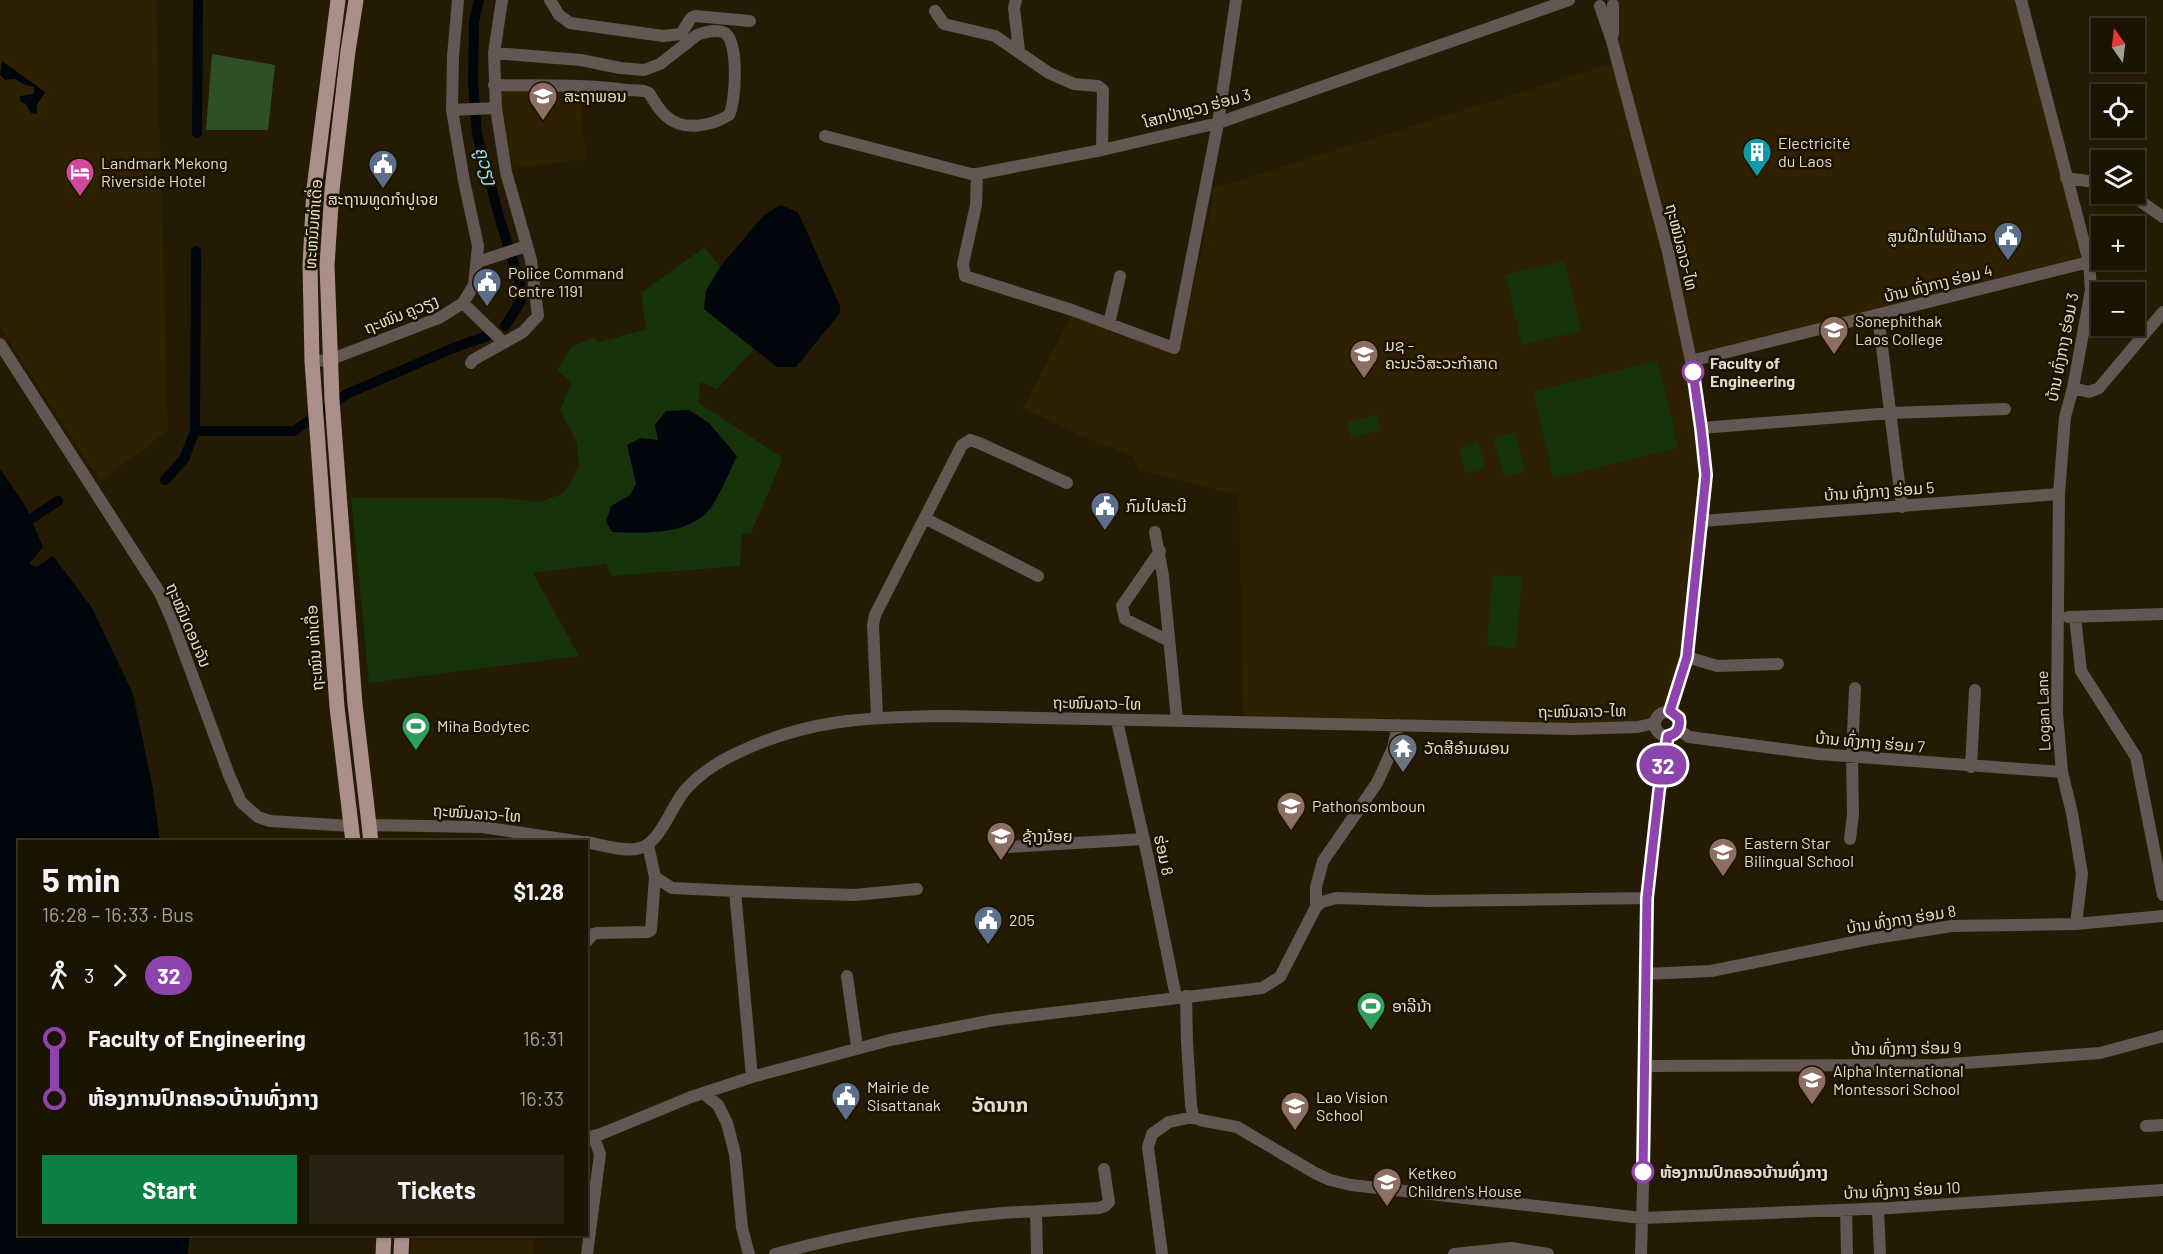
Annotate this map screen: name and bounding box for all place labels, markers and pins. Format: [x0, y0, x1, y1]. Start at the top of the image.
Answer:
school or university icon: ສະຖາພອນ [527, 80, 559, 122]
place label: ສະຖາພອນ [564, 86, 627, 105]
place label: Electricité du Laos [1778, 133, 1850, 170]
building icon: Electricité du Laos [1741, 136, 1773, 178]
public building icon: ສະຖານທູດກຳປູເຈຍ [367, 148, 399, 190]
place label: Landmark Mekong Riverside Hotel [101, 153, 228, 190]
hotel icon: Landmark Mekong Riverside Hotel [64, 156, 96, 198]
place label: ສະຖານທູດກຳປູເຈຍ [328, 189, 438, 210]
public building icon: ສູນຝຶກໄຟຟ້າລາວ [1992, 220, 2024, 262]
place label: ສູນຝຶກໄຟຟ້າລາວ [1887, 226, 1987, 247]
place label: Police Command Centre 1191 [508, 263, 624, 300]
public building icon: Police Command Centre 1191 [471, 266, 503, 308]
place label: Sonephithak Laos College [1855, 311, 1943, 348]
school or university icon: Sonephithak Laos College [1818, 314, 1850, 356]
place label: ມຊ - ຄະນະວິສະວະກຳສາດ [1385, 335, 1498, 372]
school or university icon: ມຊ - ຄະນະວິສະວະກຳສາດ [1348, 338, 1380, 380]
place label: Faculty of Engineering [1710, 353, 1795, 390]
marker: Faculty of Engineering [1682, 361, 1704, 383]
public building icon: ກົມໄປສະນີ [1089, 490, 1121, 532]
place label: ກົມໄປສະນີ [1126, 496, 1187, 515]
sports icon: Miha Bodytec [400, 710, 432, 752]
place label: Miha Bodytec [437, 716, 530, 735]
temple icon: ວັດສີອຳມຜອນ [1387, 732, 1419, 774]
place label: ວັດສີອຳມຜອນ [1424, 738, 1510, 757]
school or university icon: Pathonsomboun [1275, 790, 1307, 832]
place label: Pathonsomboun [1312, 796, 1425, 815]
school or university icon: ຊ້າງນ້ອຍ [985, 820, 1017, 862]
place label: ຊ້າງນ້ອຍ [1022, 826, 1073, 845]
place label: Eastern Star Bilingual School [1744, 833, 1854, 870]
school or university icon: Eastern Star Bilingual School [1707, 836, 1739, 878]
public building icon: 205 [972, 904, 1004, 946]
place label: 205 [1009, 910, 1035, 929]
sports icon: ອາລີນ້າ [1355, 990, 1387, 1032]
place label: ອາລີນ້າ [1392, 996, 1432, 1015]
place label: Alpha International Montessori School [1833, 1061, 1964, 1098]
school or university icon: Alpha International Montessori School [1796, 1064, 1828, 1106]
place label: Mairie de Sisattanak [867, 1077, 941, 1114]
public building icon: Mairie de Sisattanak [830, 1080, 862, 1122]
place label: Lao Vision School [1316, 1087, 1388, 1124]
school or university icon: Lao Vision School [1279, 1090, 1311, 1132]
marker: ຫ້ອງການປົກຄອວບ້ານທົ່ງກາງ [1632, 1161, 1654, 1183]
place label: ຫ້ອງການປົກຄອວບ້ານທົ່ງກາງ [1660, 1161, 1828, 1181]
place label: Ketkeo Children's House [1408, 1163, 1522, 1200]
school or university icon: Ketkeo Children's House [1371, 1166, 1403, 1208]

